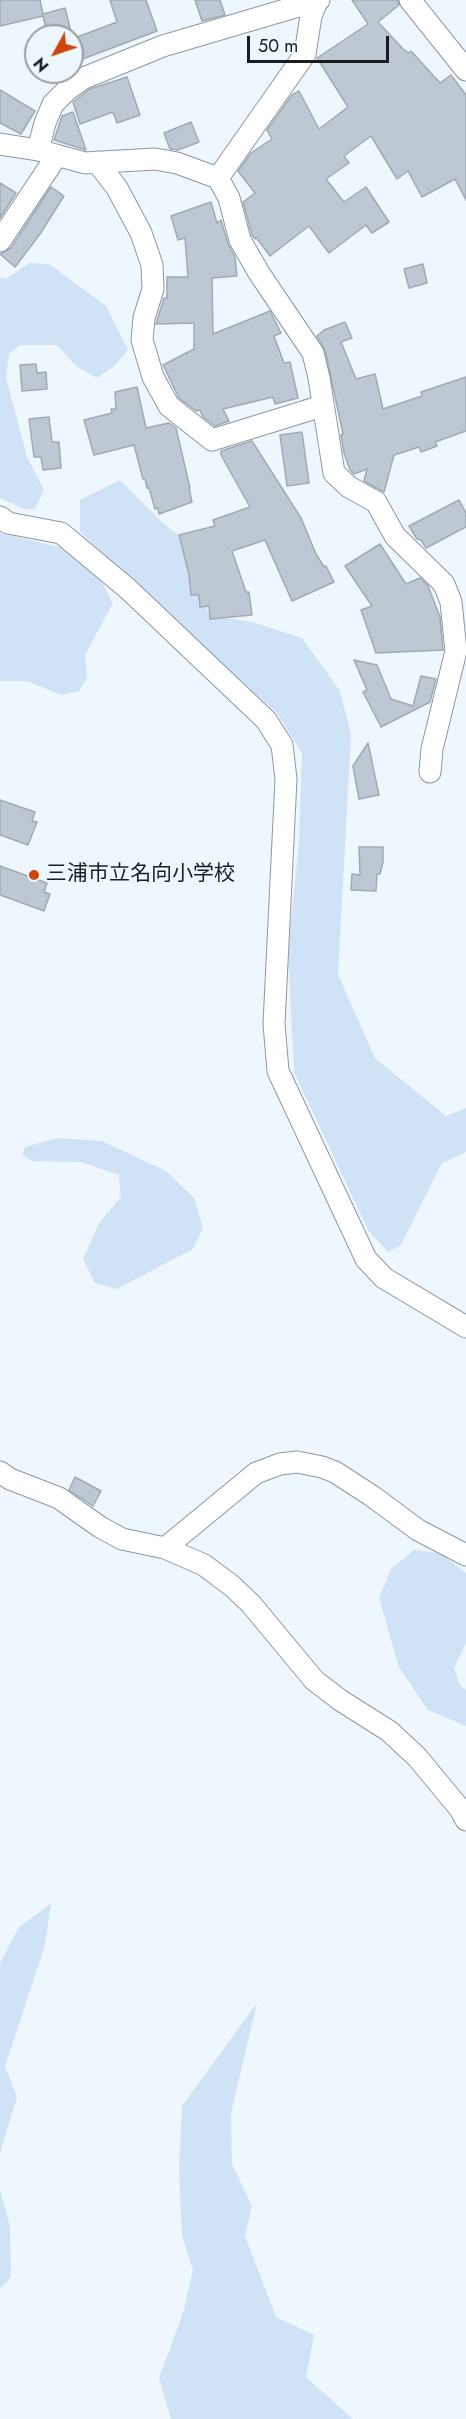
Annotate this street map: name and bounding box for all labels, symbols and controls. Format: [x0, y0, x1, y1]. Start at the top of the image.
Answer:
north arrow [24, 24, 84, 84]
scale bar [250, 24, 392, 62]
text: 50 m [258, 33, 298, 59]
text: N [28, 52, 54, 77]
place label: 三浦市立名向小学校 [46, 862, 235, 888]
marker: 三浦市立名向小学校 [27, 868, 41, 882]

